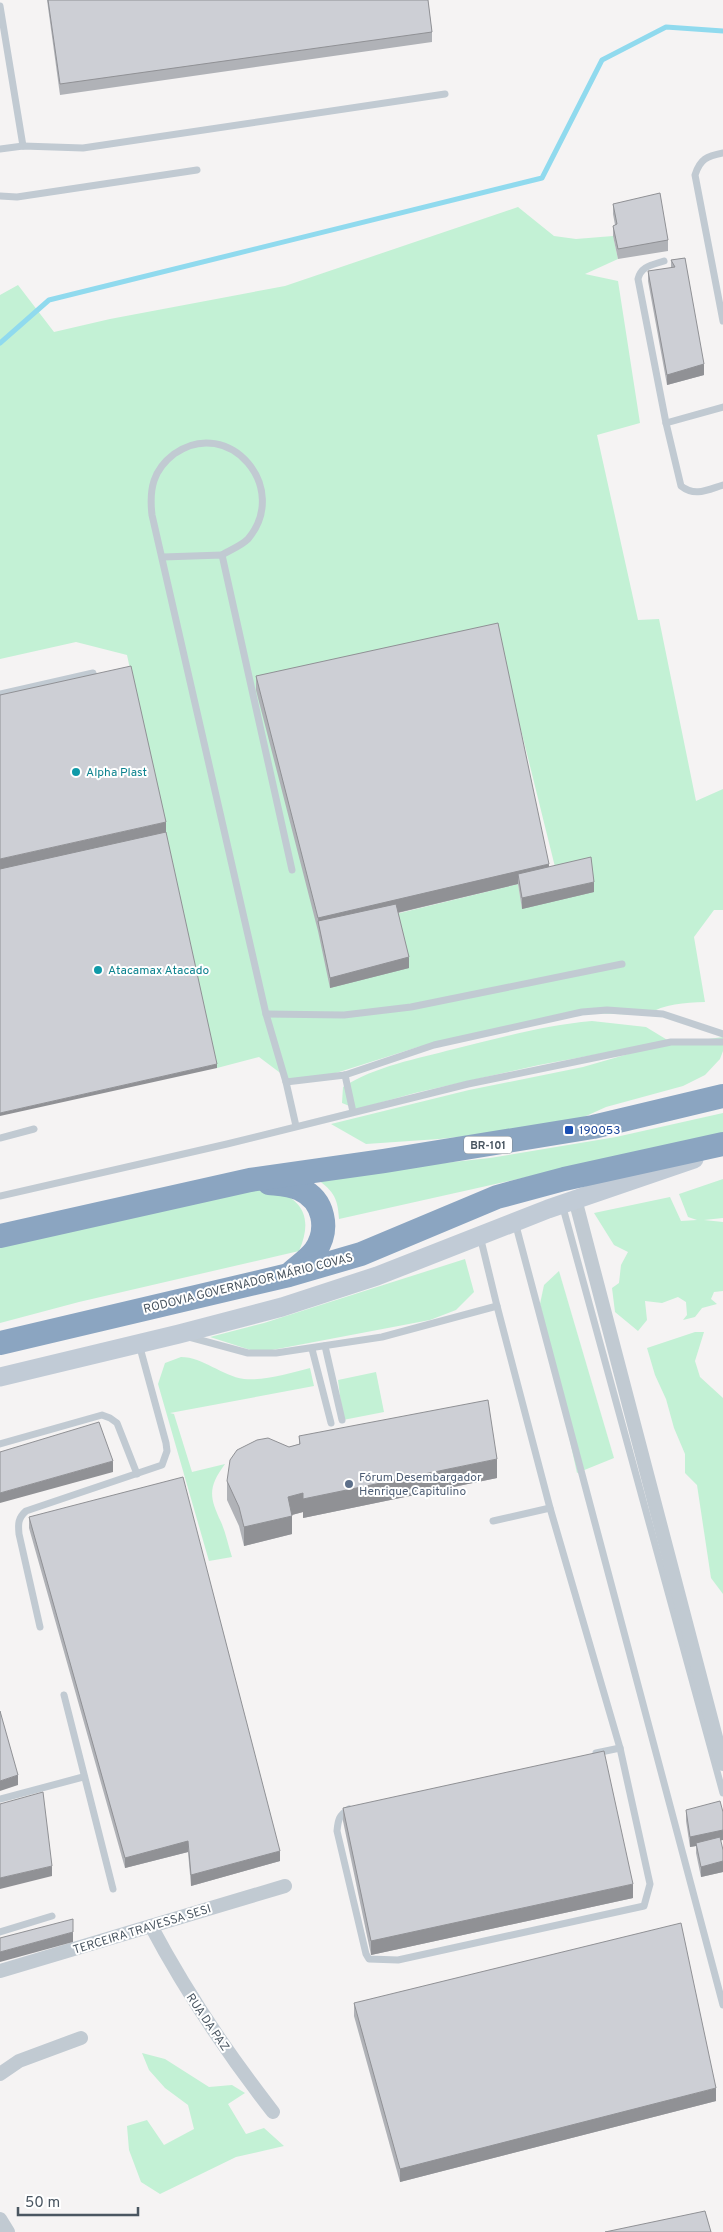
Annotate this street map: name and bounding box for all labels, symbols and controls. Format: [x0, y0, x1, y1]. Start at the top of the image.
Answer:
place label: Alpha Plast [86, 765, 147, 781]
marker: Alpha Plast [70, 766, 82, 778]
place label: Atacamax Atacado [108, 963, 210, 979]
marker: Atacamax Atacado [92, 964, 104, 976]
place label: 190053 [579, 1123, 621, 1139]
marker: 190053 [563, 1124, 575, 1136]
road number: BR-101 [464, 1136, 512, 1154]
street label: RODOVIA GOVERNADOR MÁRIO COVAS [142, 1250, 355, 1318]
place label: Fórum Desembargador Henrique Capitulino [359, 1470, 482, 1500]
marker: Fórum Desembargador Henrique Capitulino [343, 1478, 355, 1490]
street label: TERCEIRA TRAVESSA SESI [71, 1901, 213, 1959]
street label: RUA DA PAZ [182, 1991, 232, 2055]
scale bar [18, 2184, 138, 2216]
text: 50 m [25, 2194, 60, 2213]

